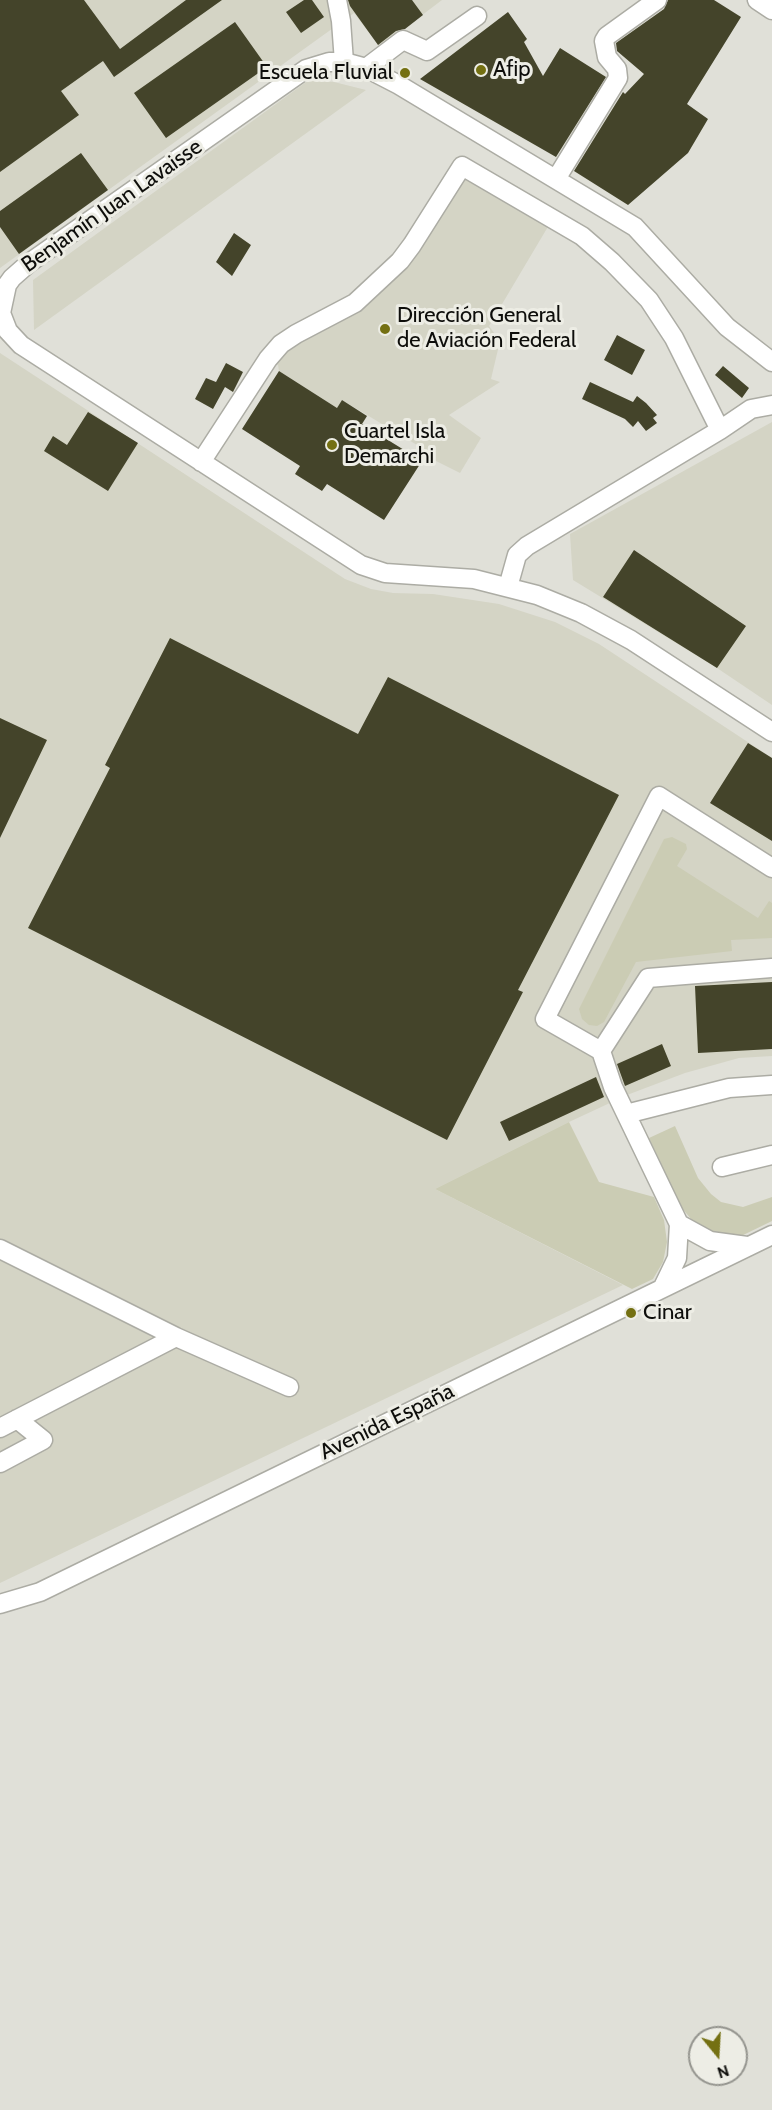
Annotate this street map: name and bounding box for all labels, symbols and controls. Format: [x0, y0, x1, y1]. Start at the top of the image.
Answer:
place label: Afip [493, 57, 530, 83]
place label: Escuela Fluvial [259, 60, 393, 86]
marker: Afip [474, 63, 488, 77]
marker: Escuela Fluvial [398, 66, 412, 80]
street label: Benjamín Juan Lavaisse [17, 134, 207, 278]
place label: Dirección General de Aviación Federal [397, 303, 576, 354]
marker: Dirección General de Aviación Federal [378, 322, 392, 336]
place label: Cuartel Isla Demarchi [344, 419, 445, 470]
marker: Cuartel Isla Demarchi [325, 438, 339, 452]
place label: Cinar [643, 1300, 692, 1326]
marker: Cinar [624, 1306, 638, 1320]
street label: Avenida España [316, 1378, 458, 1466]
north arrow [688, 2026, 748, 2086]
text: N [715, 2061, 731, 2082]

